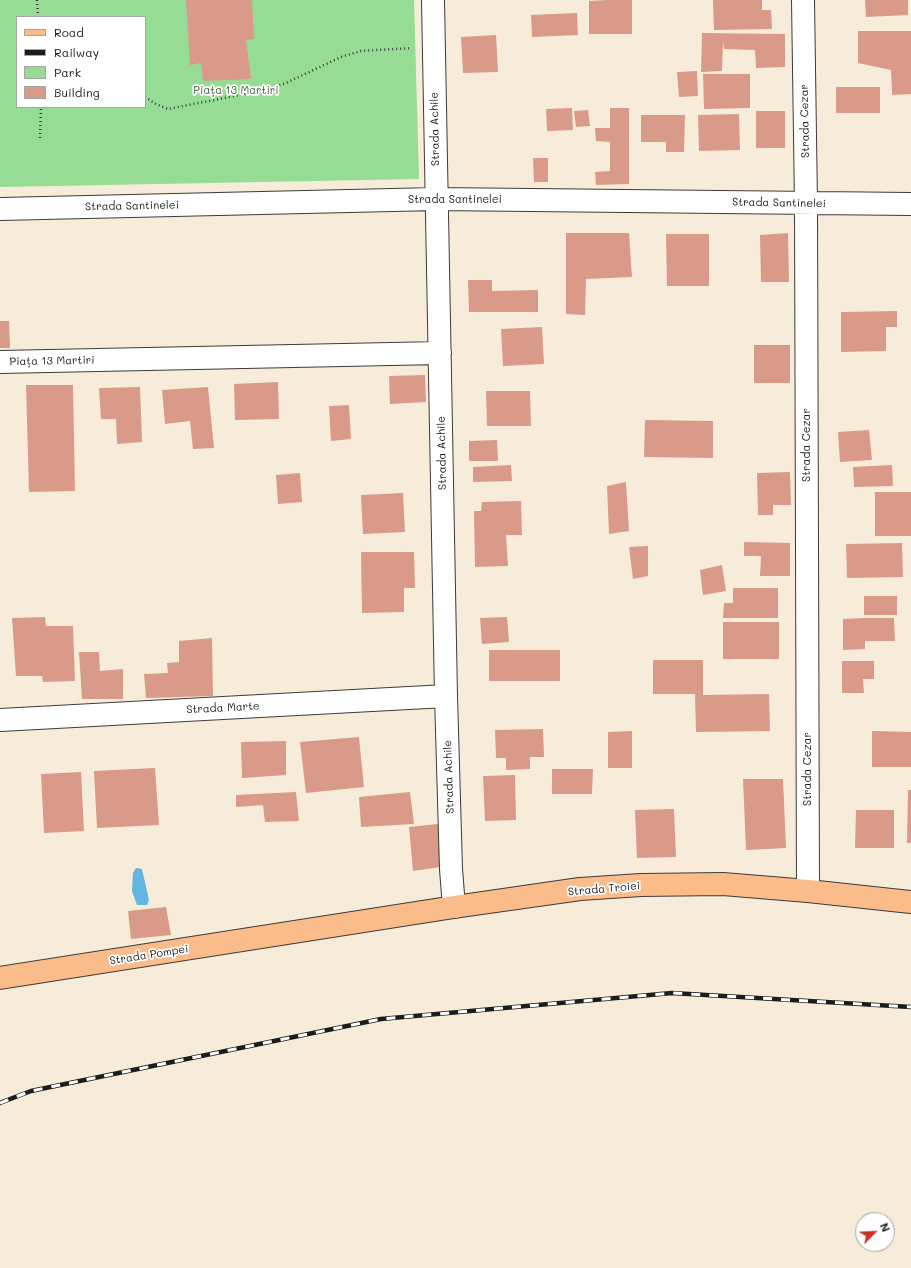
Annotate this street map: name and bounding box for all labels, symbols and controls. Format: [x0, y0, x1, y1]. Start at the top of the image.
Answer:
legend [16, 16, 146, 108]
text: Road [54, 24, 84, 40]
text: Railway [54, 44, 99, 60]
text: Park [54, 64, 81, 80]
text: Building [54, 84, 100, 100]
park label: Piața 13 Martiri [193, 84, 279, 98]
street label: Strada Cezar [798, 84, 812, 158]
street label: Strada Achile [428, 92, 442, 166]
street label: Strada Santinelei [408, 193, 502, 207]
street label: Strada Santinelei [732, 196, 826, 210]
street label: Strada Santinelei [85, 199, 179, 213]
street label: Piața 13 Martiri [9, 354, 95, 368]
street label: Strada Cezar [800, 408, 814, 482]
street label: Strada Achile [435, 416, 449, 490]
street label: Strada Marte [186, 699, 260, 717]
street label: Strada Cezar [801, 732, 815, 806]
street label: Strada Achile [441, 740, 457, 814]
street label: Strada Troiei [567, 879, 641, 899]
street label: Strada Pompei [109, 942, 189, 968]
north arrow [855, 1212, 895, 1252]
text: N [877, 1220, 894, 1234]

